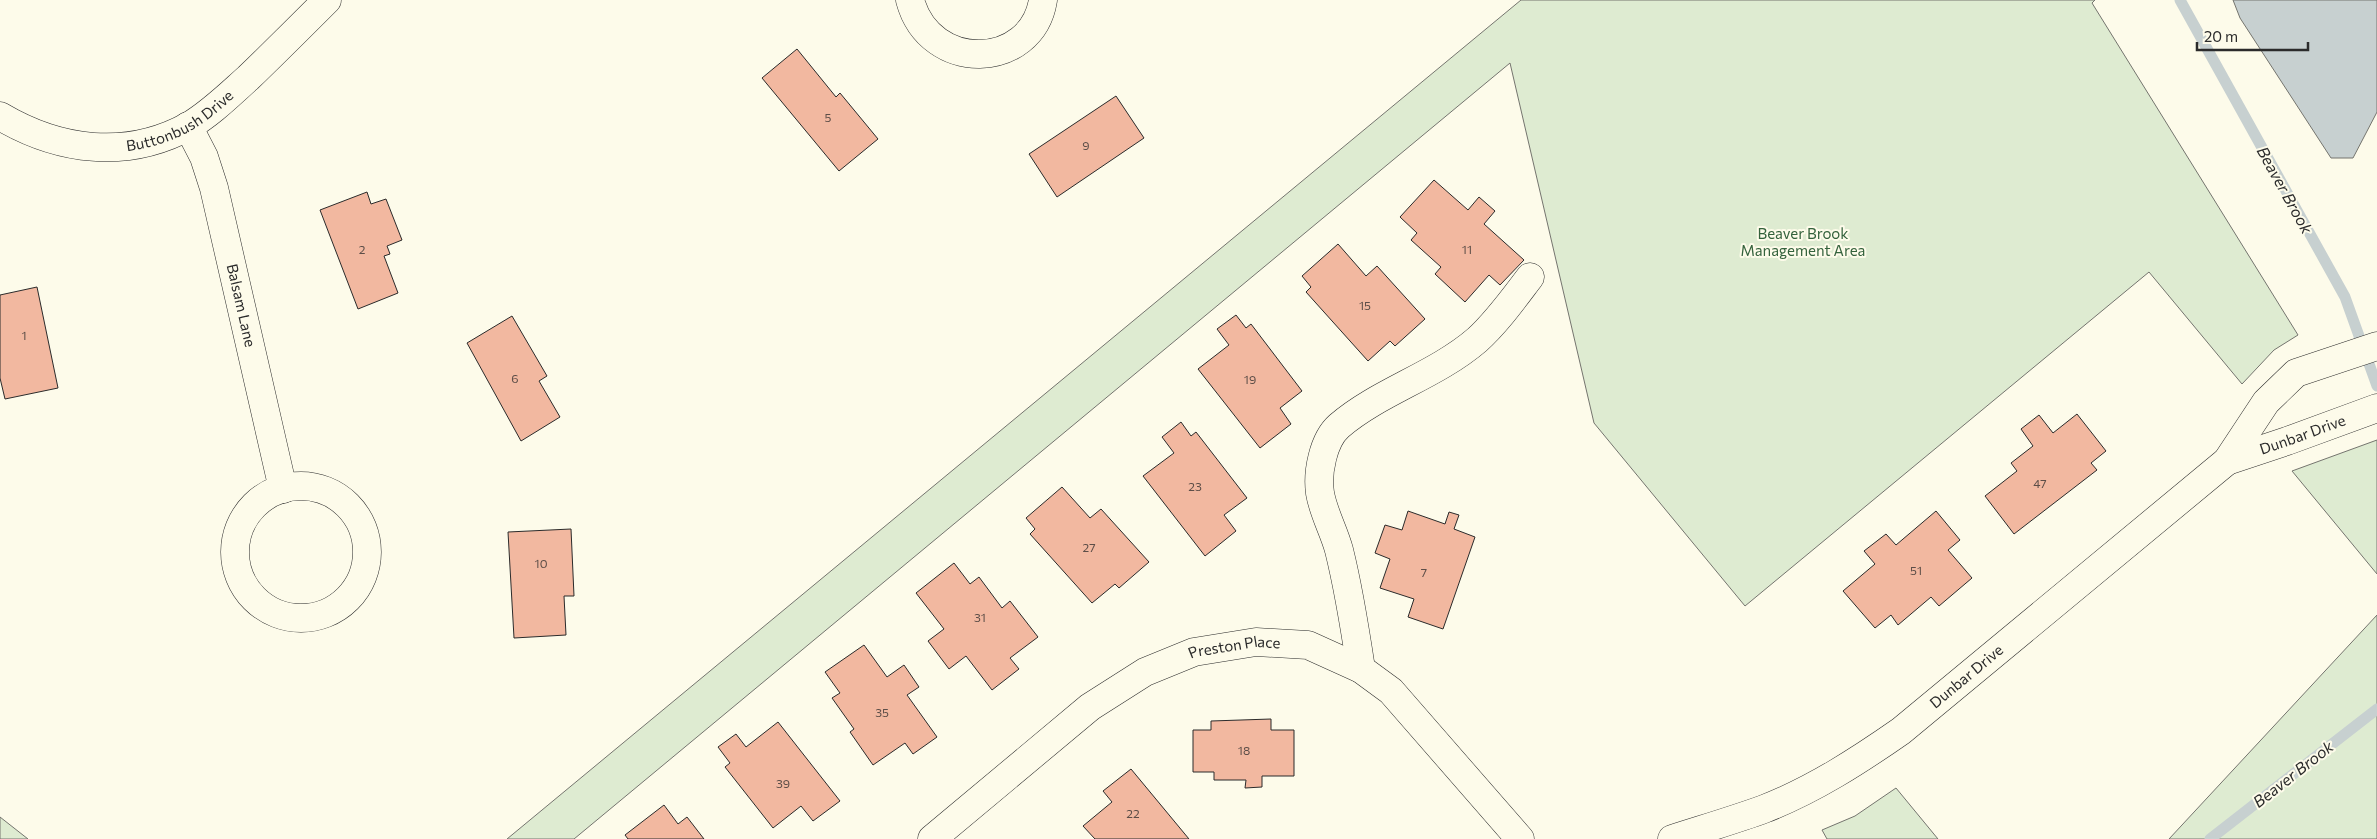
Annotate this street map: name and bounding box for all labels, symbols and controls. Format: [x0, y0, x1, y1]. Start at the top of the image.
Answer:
scale bar [2197, 20, 2308, 52]
text: 20 m [2204, 27, 2238, 45]
street label: Buttonbush Drive [125, 86, 237, 154]
house number: 5 [825, 110, 832, 124]
house number: 9 [1082, 138, 1090, 152]
water label: Beaver Brook [2254, 143, 2317, 237]
park label: Beaver Brook Management Area [1741, 224, 1865, 259]
house number: 2 [359, 242, 366, 256]
house number: 11 [1462, 242, 1472, 256]
street label: Balsam Lane [224, 262, 260, 349]
house number: 15 [1359, 298, 1371, 312]
house number: 1 [21, 328, 27, 342]
house number: 6 [511, 371, 519, 385]
house number: 19 [1244, 372, 1256, 386]
street label: Dunbar Drive [2257, 410, 2348, 458]
house number: 47 [2033, 476, 2047, 490]
house number: 23 [1188, 479, 1202, 493]
house number: 27 [1083, 540, 1095, 554]
house number: 10 [535, 556, 548, 570]
house number: 51 [1910, 563, 1922, 577]
house number: 7 [1421, 565, 1427, 579]
house number: 31 [974, 610, 986, 624]
street label: Preston Place [1185, 632, 1281, 661]
street label: Dunbar Drive [1926, 640, 2006, 711]
house number: 35 [875, 705, 889, 719]
water label: Beaver Brook [2249, 736, 2337, 811]
house number: 18 [1238, 743, 1250, 757]
house number: 39 [776, 776, 790, 790]
house number: 22 [1126, 806, 1140, 820]

